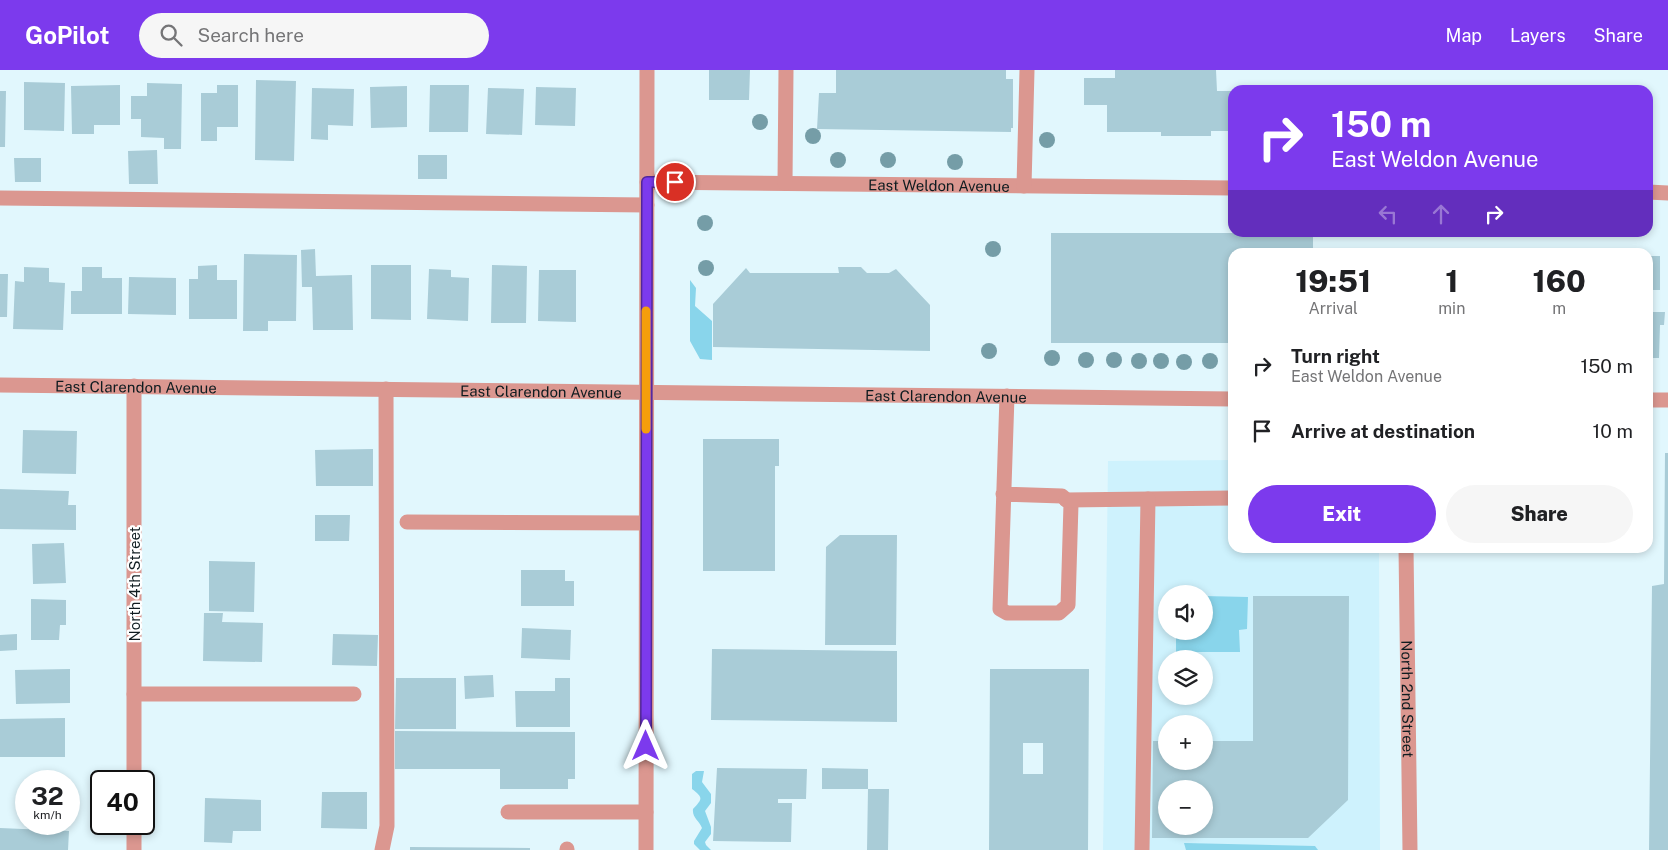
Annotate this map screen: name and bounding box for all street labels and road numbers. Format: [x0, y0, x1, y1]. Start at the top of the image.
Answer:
street label: East Weldon Avenue [868, 176, 1010, 194]
street label: East Clarendon Avenue [55, 377, 217, 396]
street label: East Clarendon Avenue [460, 382, 622, 401]
street label: East Clarendon Avenue [865, 386, 1027, 405]
street label: North 4th Street [126, 526, 143, 641]
street label: North 2nd Street [1399, 640, 1417, 758]

